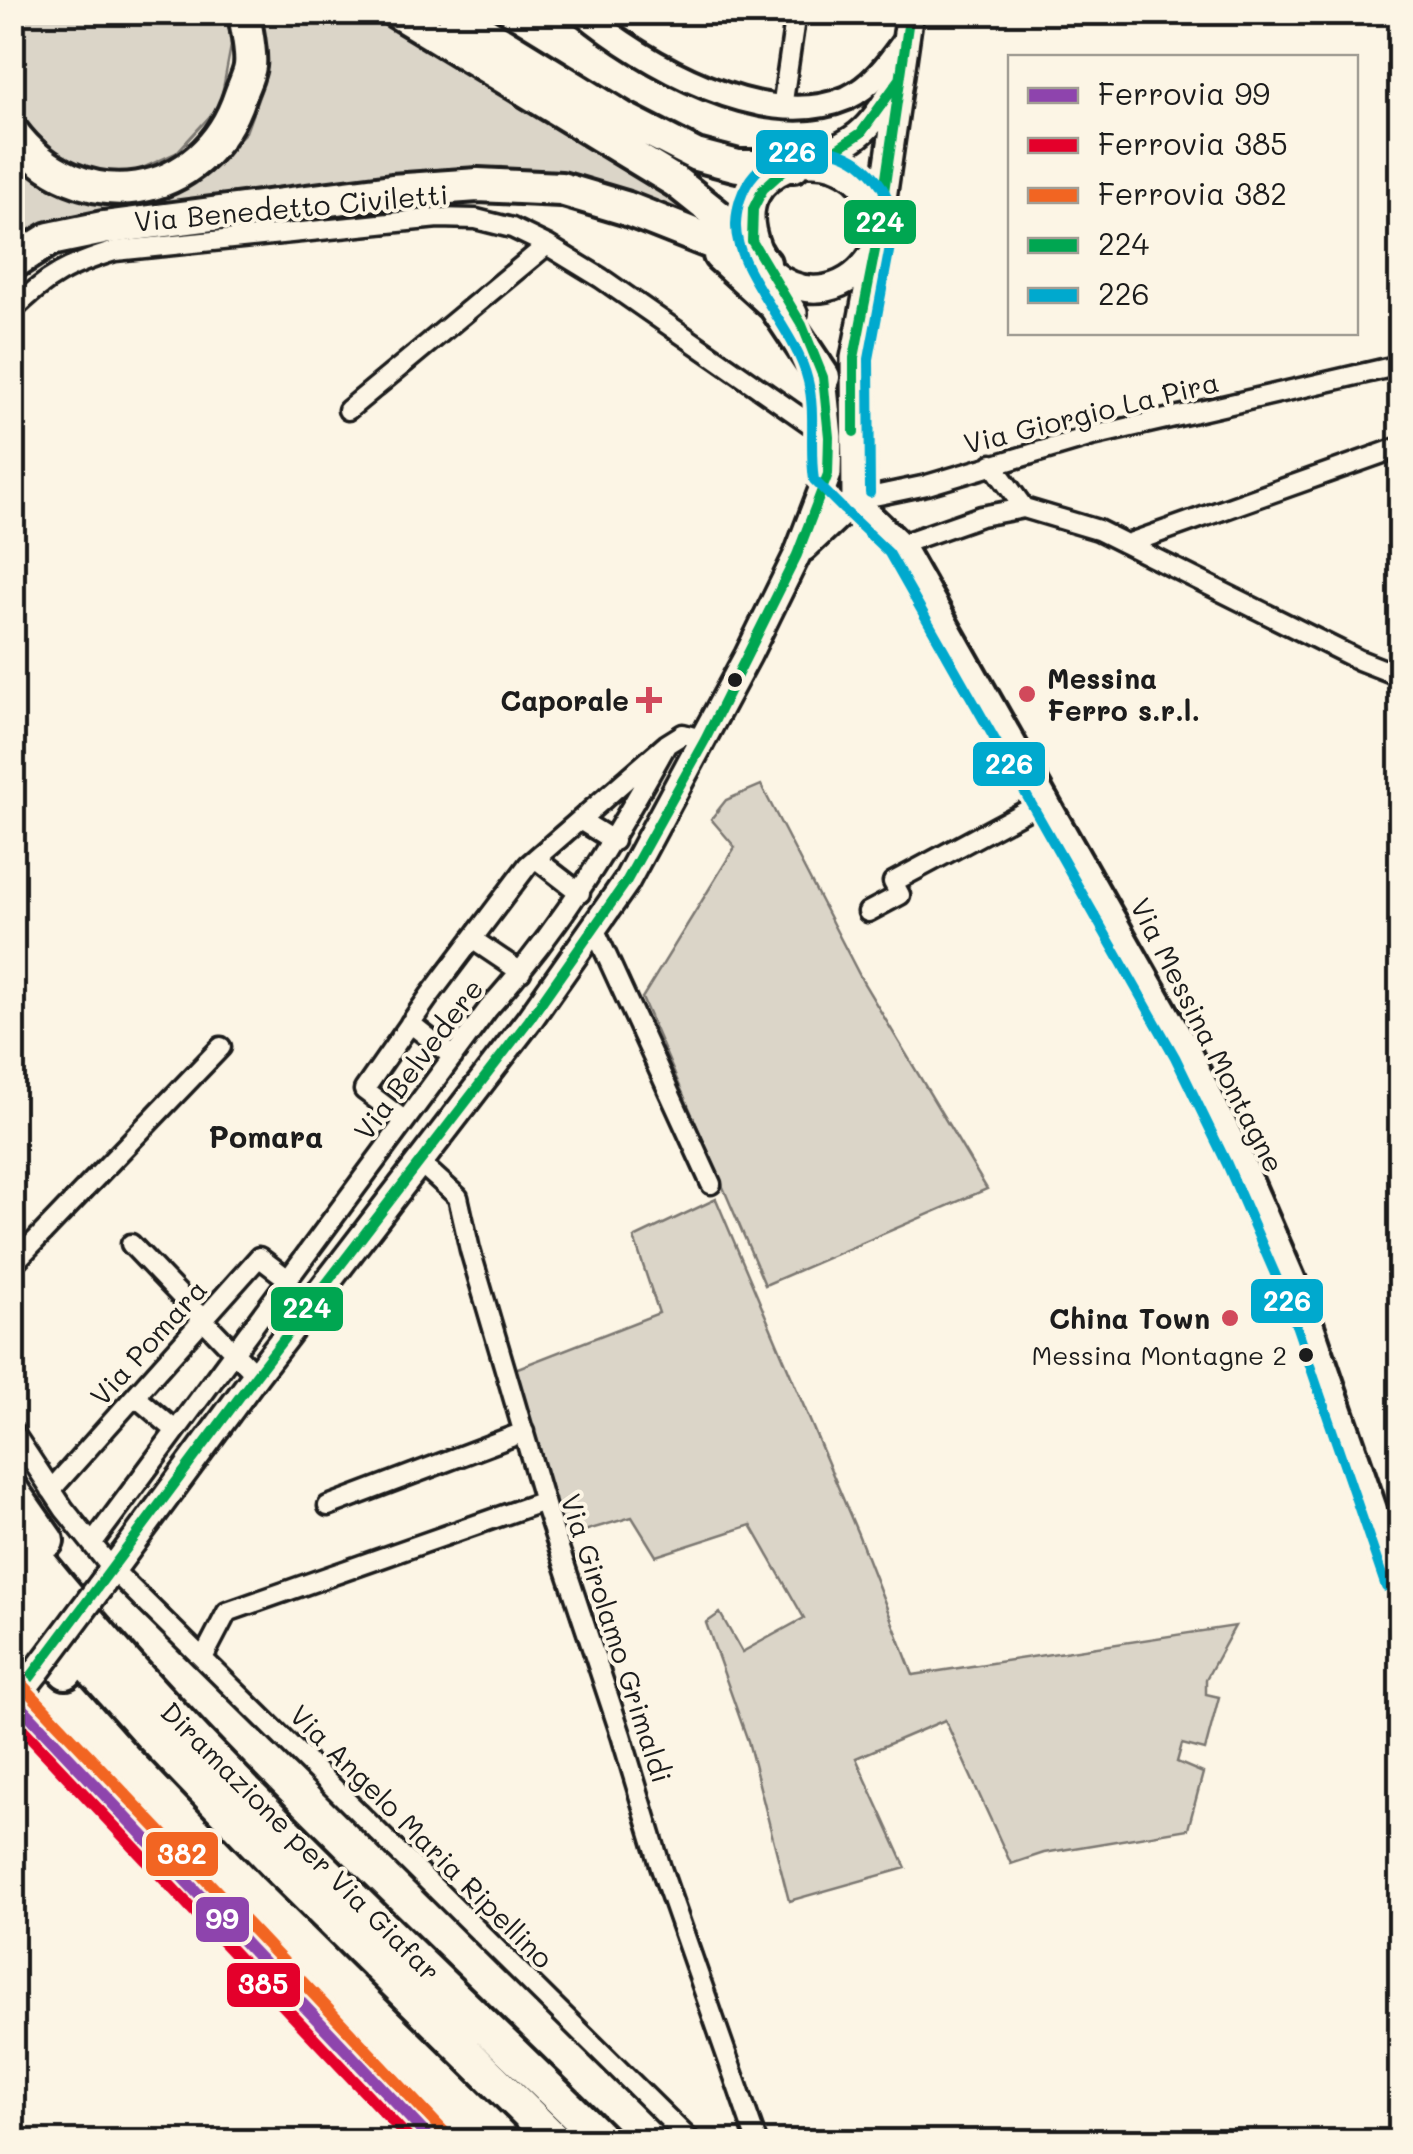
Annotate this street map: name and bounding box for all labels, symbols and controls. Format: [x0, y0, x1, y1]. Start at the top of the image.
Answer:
legend [1008, 55, 1358, 335]
text: Ferrovia 99 [1098, 73, 1270, 113]
text: Ferrovia 385 [1098, 123, 1288, 163]
line badge: 226 [754, 128, 830, 176]
text: 226 [768, 133, 816, 169]
text: Ferrovia 382 [1098, 173, 1287, 213]
street label: Via Benedetto Civiletti [132, 175, 450, 239]
line badge: 224 [842, 198, 918, 246]
text: 224 [855, 203, 905, 239]
text: 224 [1098, 223, 1149, 263]
text: 226 [1098, 273, 1150, 313]
street label: Via Giorgio La Pira [960, 363, 1222, 461]
place label: Messina Ferro s.r.l. [1047, 660, 1200, 728]
unlabelled marker [725, 670, 745, 690]
place label: Caporale [500, 682, 629, 718]
marker: Messina Ferro s.r.l. [1016, 683, 1038, 705]
marker: Caporale [638, 689, 660, 711]
line badge: 226 [971, 740, 1047, 788]
text: 226 [985, 745, 1033, 781]
street label: Via Messina Montagne [1123, 892, 1293, 1178]
street label: Via Belvedere [345, 971, 491, 1147]
district label: Pomara [209, 1116, 324, 1156]
street label: Via Pomara [82, 1271, 214, 1413]
line badge: 226 [1249, 1277, 1325, 1325]
text: 226 [1263, 1282, 1311, 1318]
line badge: 224 [269, 1285, 345, 1333]
text: 224 [282, 1289, 332, 1325]
place label: China Town [1049, 1300, 1210, 1336]
marker: China Town [1219, 1307, 1241, 1329]
place label: Messina Montagne 2 [1031, 1338, 1287, 1372]
marker: Messina Montagne 2 [1296, 1345, 1316, 1365]
street label: Via Girolamo Grimaldi [553, 1489, 681, 1787]
street label: Diramazione per Via Giafar [153, 1693, 449, 1989]
street label: Via Angelo Maria Ripellino [282, 1696, 562, 1976]
line badge: 382 [144, 1830, 220, 1878]
text: 382 [157, 1835, 207, 1871]
line badge: 99 [194, 1895, 251, 1944]
text: 99 [205, 1900, 239, 1936]
line badge: 385 [225, 1961, 302, 2009]
text: 385 [238, 1965, 288, 2001]

